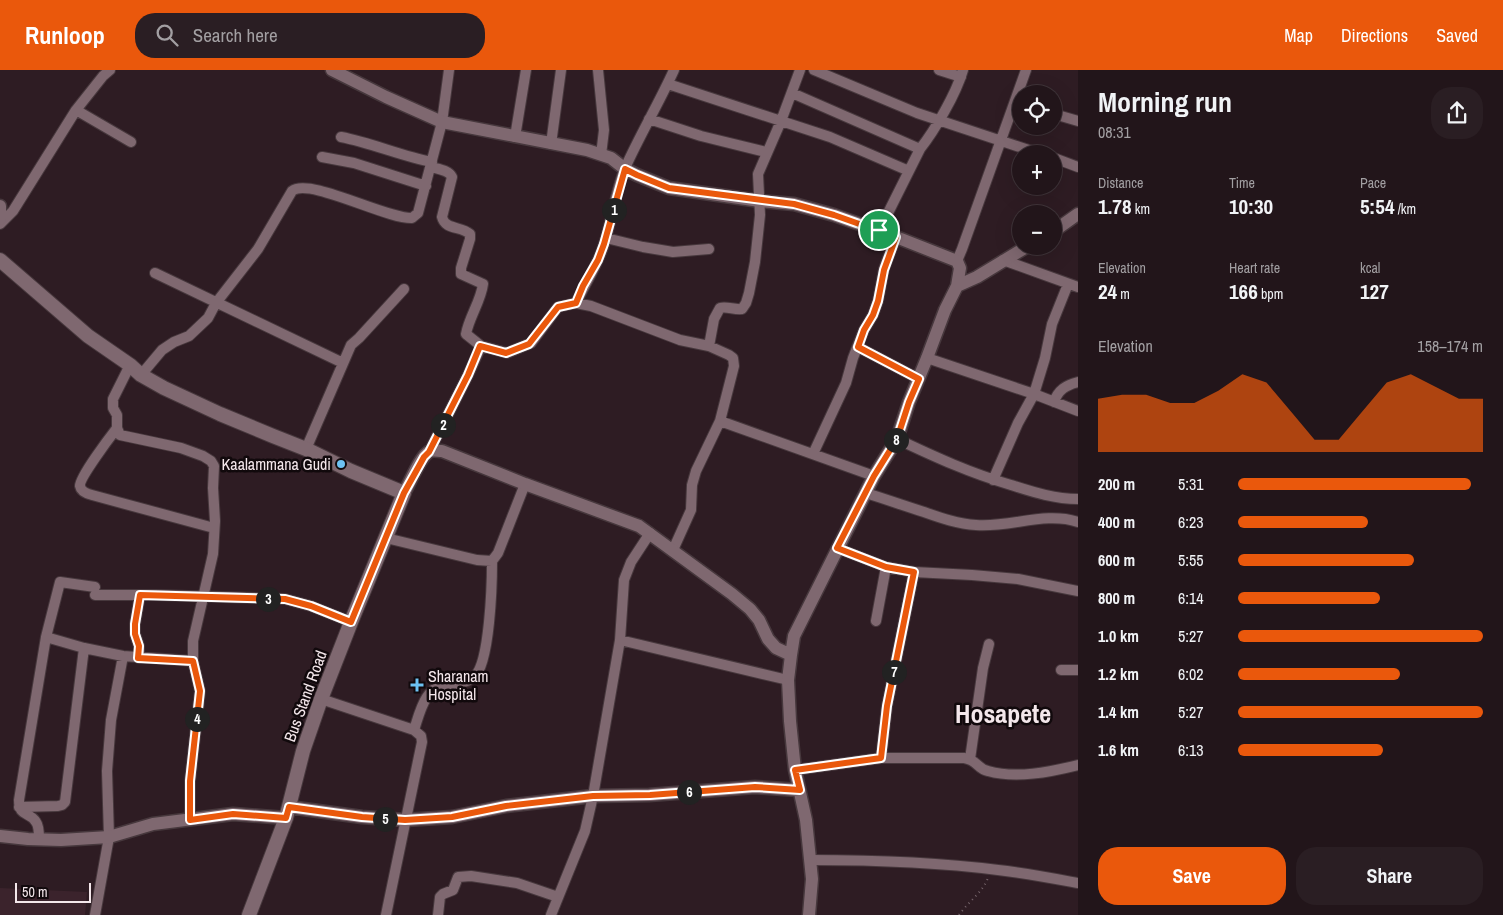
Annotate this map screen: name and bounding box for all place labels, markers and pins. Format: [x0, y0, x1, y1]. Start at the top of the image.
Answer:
pin: 1 [602, 198, 626, 222]
pin [858, 209, 900, 251]
pin: 2 [430, 412, 456, 438]
pin: 8 [884, 428, 908, 452]
place label: Kaalammana Gudi [222, 453, 331, 475]
marker: Kaalammana Gudi [335, 458, 347, 470]
pin: 3 [256, 586, 280, 612]
pin: 7 [882, 660, 906, 684]
place label: Sharanam Hospital [428, 665, 489, 705]
marker: Sharanam Hospital [410, 678, 424, 692]
pin: 4 [184, 706, 210, 732]
pin: 6 [676, 780, 702, 804]
pin: 5 [372, 806, 398, 832]

